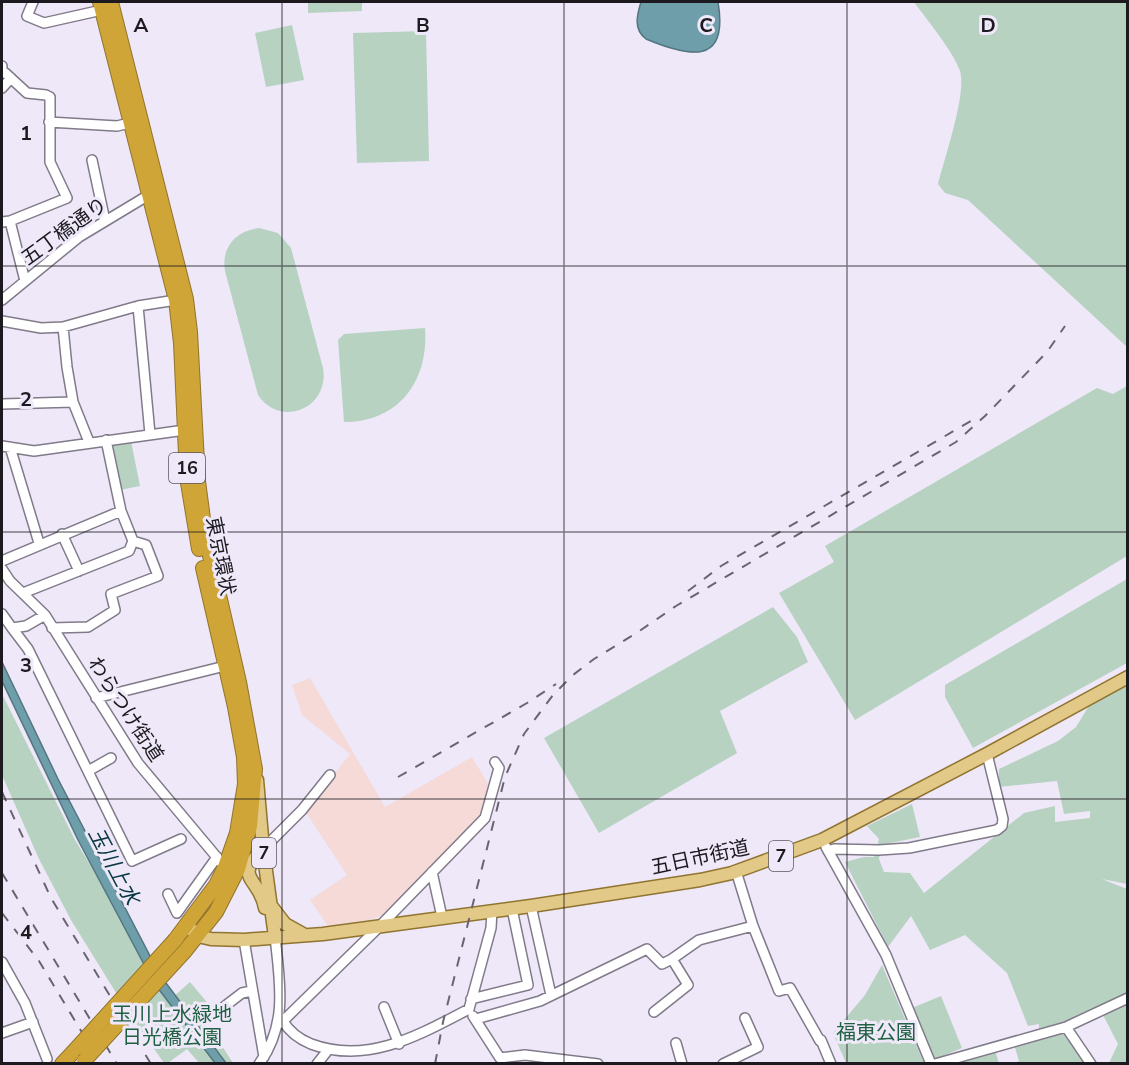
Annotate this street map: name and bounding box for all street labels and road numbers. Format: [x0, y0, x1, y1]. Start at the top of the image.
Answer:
street label: 五丁橋通り [16, 191, 113, 272]
road number: 16 [169, 453, 205, 483]
street label: 東京環状 [200, 514, 241, 598]
street label: わらつけ街道 [82, 652, 170, 767]
street label: 五日市街道 [648, 834, 752, 881]
road number: 7 [252, 838, 276, 868]
road number: 7 [769, 841, 793, 871]

